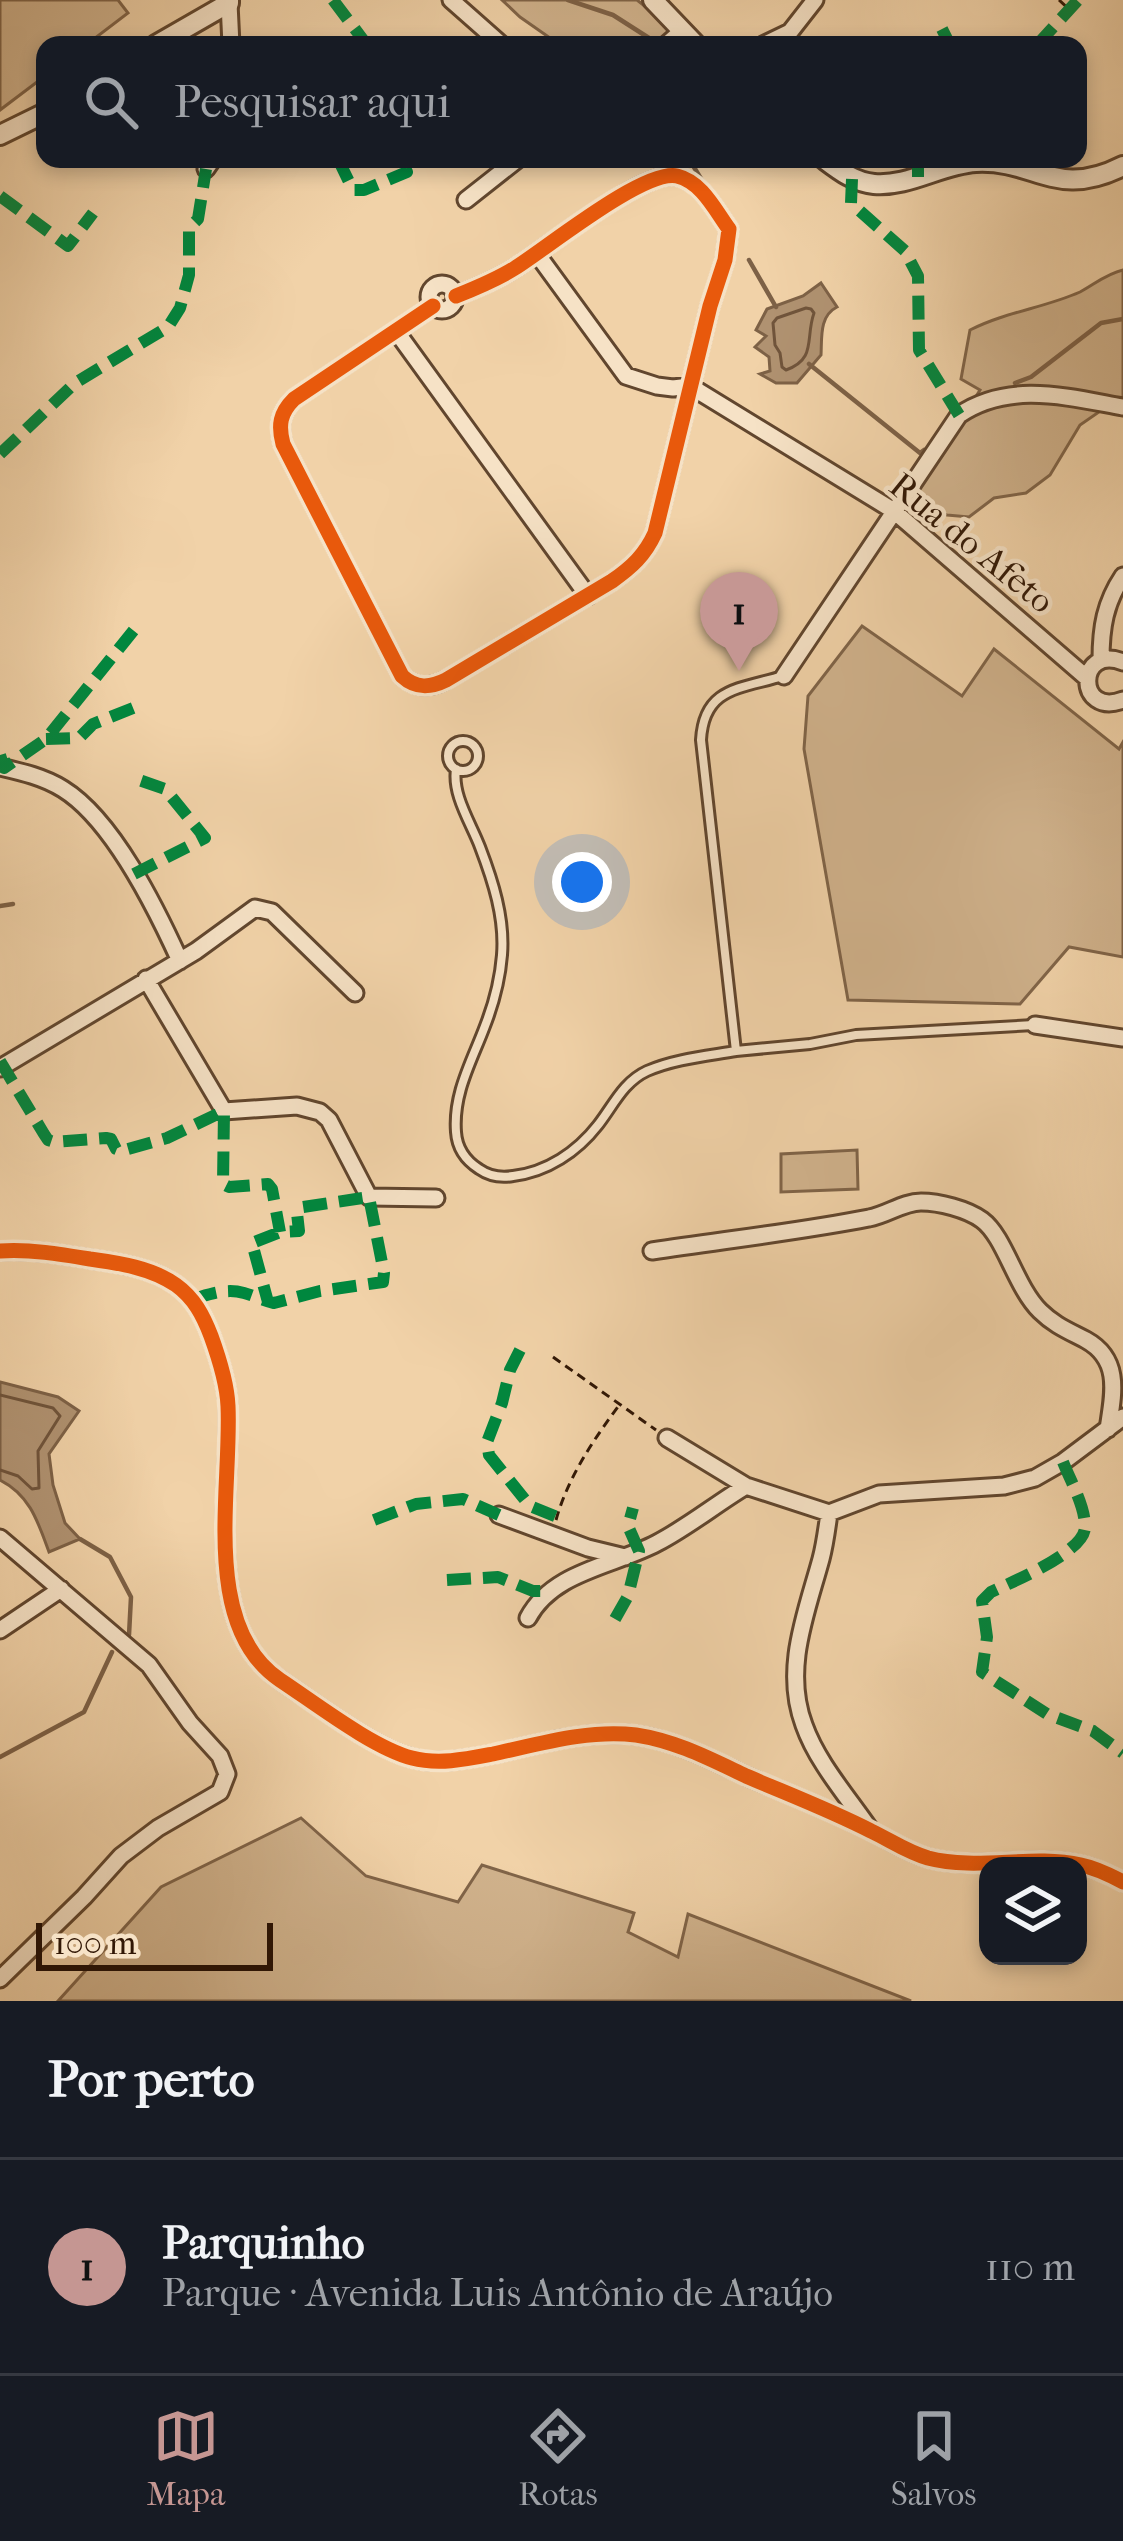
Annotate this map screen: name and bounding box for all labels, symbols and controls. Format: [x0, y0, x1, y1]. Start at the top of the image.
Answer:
search box [36, 36, 1087, 168]
icon: search [78, 69, 144, 135]
text: Pesquisar aqui [174, 76, 450, 129]
street label: Rua do Afeto [881, 464, 1063, 622]
pin: 1 [700, 572, 778, 671]
your location [552, 852, 612, 912]
map controls [979, 1857, 1087, 1965]
button: layers [979, 1857, 1087, 1965]
scale bar [36, 1917, 273, 1970]
text: 100 m [54, 1924, 137, 1963]
text: Por perto [48, 2049, 255, 2109]
text: Parquinho [162, 2217, 365, 2270]
text: 1 [80, 2244, 94, 2290]
text: 110 m [985, 2244, 1075, 2290]
text: Parque · Avenida Luis Antônio de Araújo [162, 2270, 833, 2316]
tab: Mapa [147, 2403, 225, 2514]
tab: Rotas [518, 2403, 598, 2514]
tab: Salvos [891, 2403, 976, 2514]

